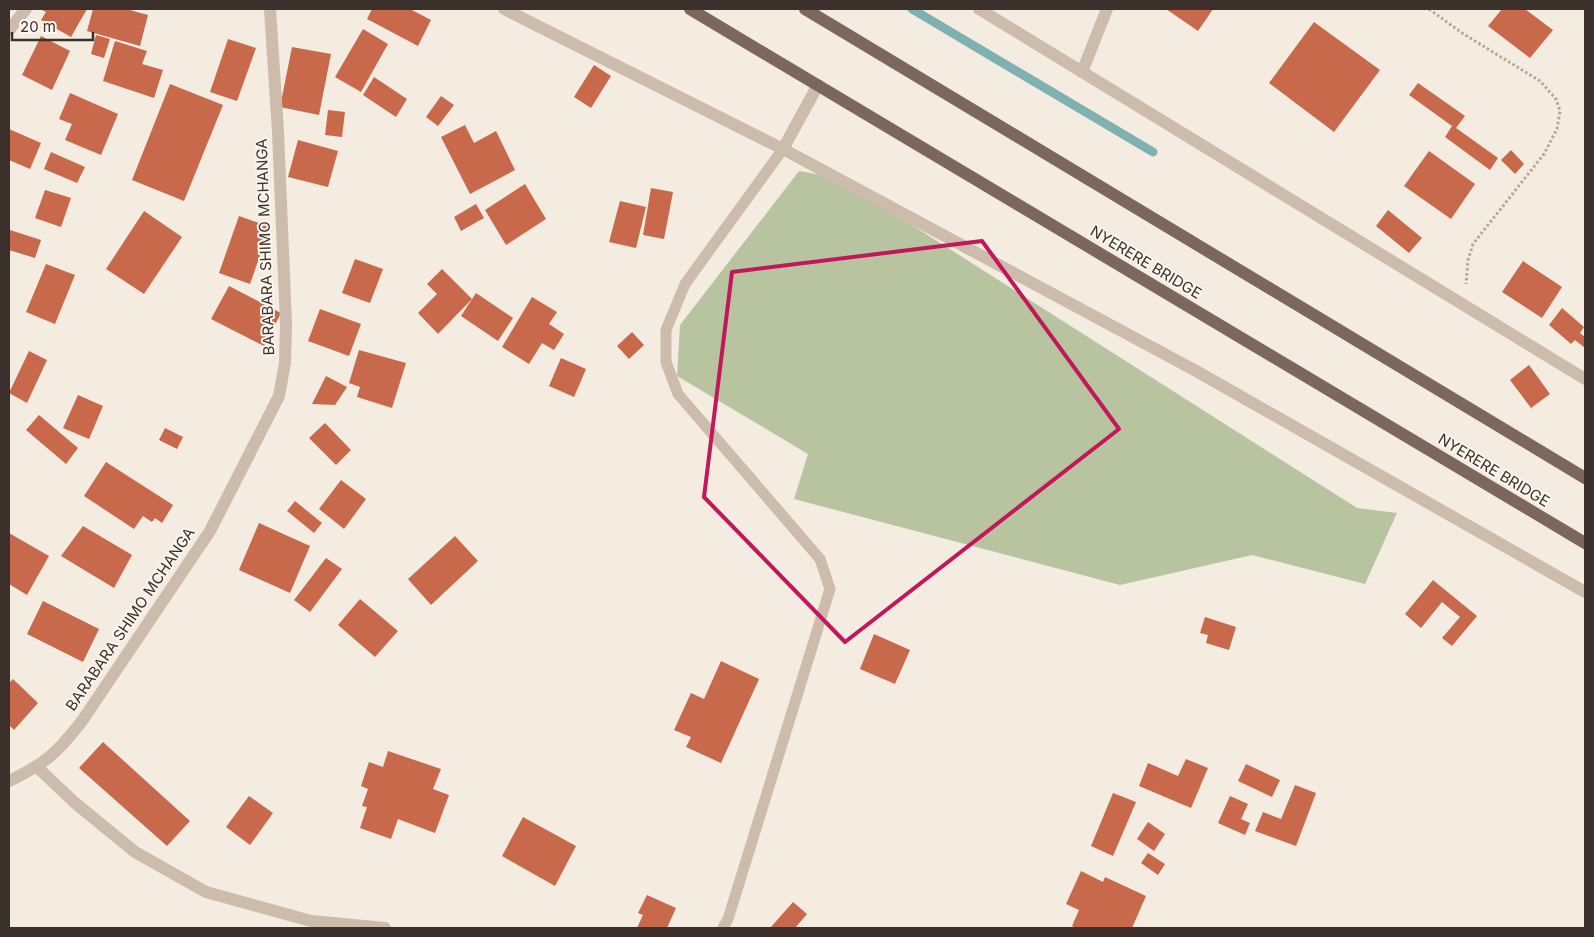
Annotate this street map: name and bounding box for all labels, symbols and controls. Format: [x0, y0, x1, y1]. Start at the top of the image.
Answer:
scale bar [12, 10, 94, 42]
text: 20 m [20, 17, 56, 36]
street label: BARABARA SHIMO MCHANGA [252, 138, 278, 356]
street label: NYERERE BRIDGE [1087, 221, 1205, 303]
street label: NYERERE BRIDGE [1435, 429, 1553, 511]
street label: BARABARA SHIMO MCHANGA [61, 524, 199, 714]

